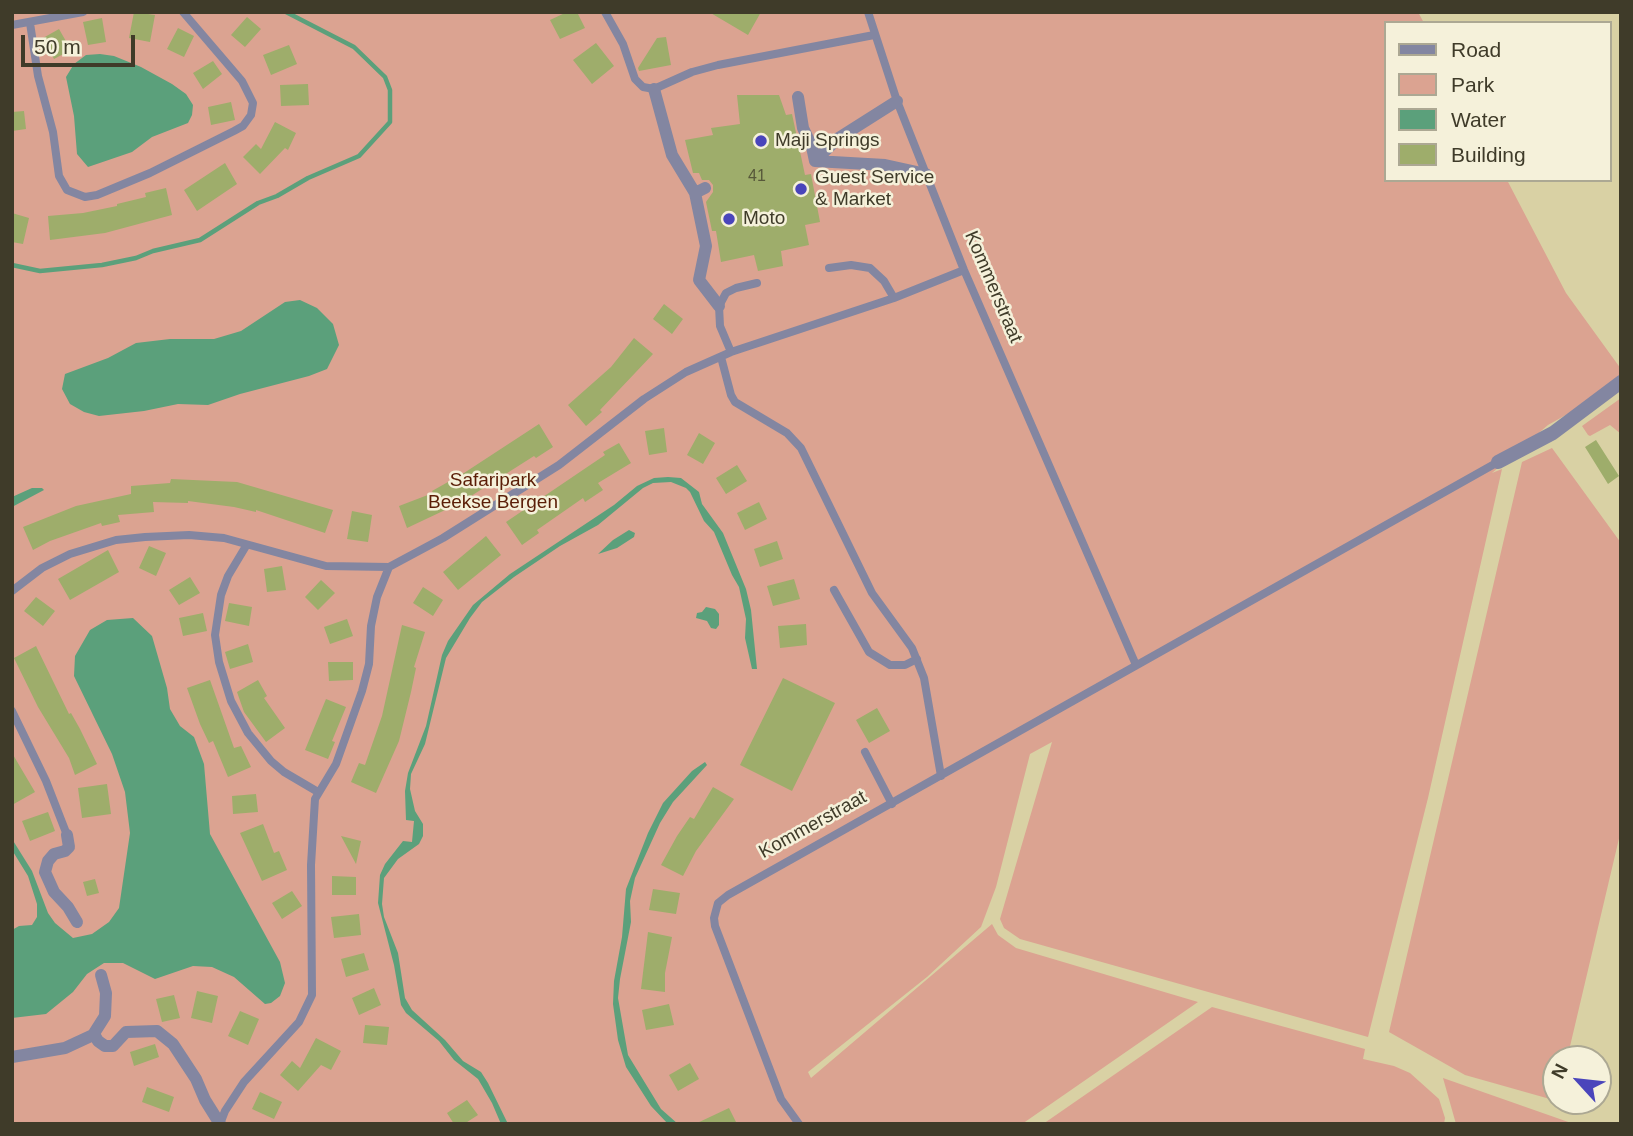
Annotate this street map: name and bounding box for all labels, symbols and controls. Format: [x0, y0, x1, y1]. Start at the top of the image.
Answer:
scale bar [24, 21, 138, 65]
legend [1384, 21, 1612, 182]
text: 50 m [34, 35, 81, 58]
text: Road [1451, 38, 1501, 61]
text: Park [1451, 73, 1494, 96]
text: Water [1451, 108, 1506, 131]
place label: Maji Springs [775, 130, 880, 152]
marker: Maji Springs [753, 133, 769, 149]
text: Building [1451, 143, 1526, 166]
house number: 41 [748, 167, 766, 187]
place label: Guest Service & Market [815, 167, 934, 211]
marker: Guest Service & Market [793, 181, 809, 197]
place label: Moto [743, 208, 785, 230]
marker: Moto [721, 211, 737, 227]
street label: Kommerstraat [959, 228, 1027, 346]
park label: Safaripark Beekse Bergen [428, 470, 558, 514]
street label: Kommerstraat [755, 786, 871, 864]
north arrow [1542, 1045, 1612, 1115]
text: N [1547, 1060, 1572, 1082]

